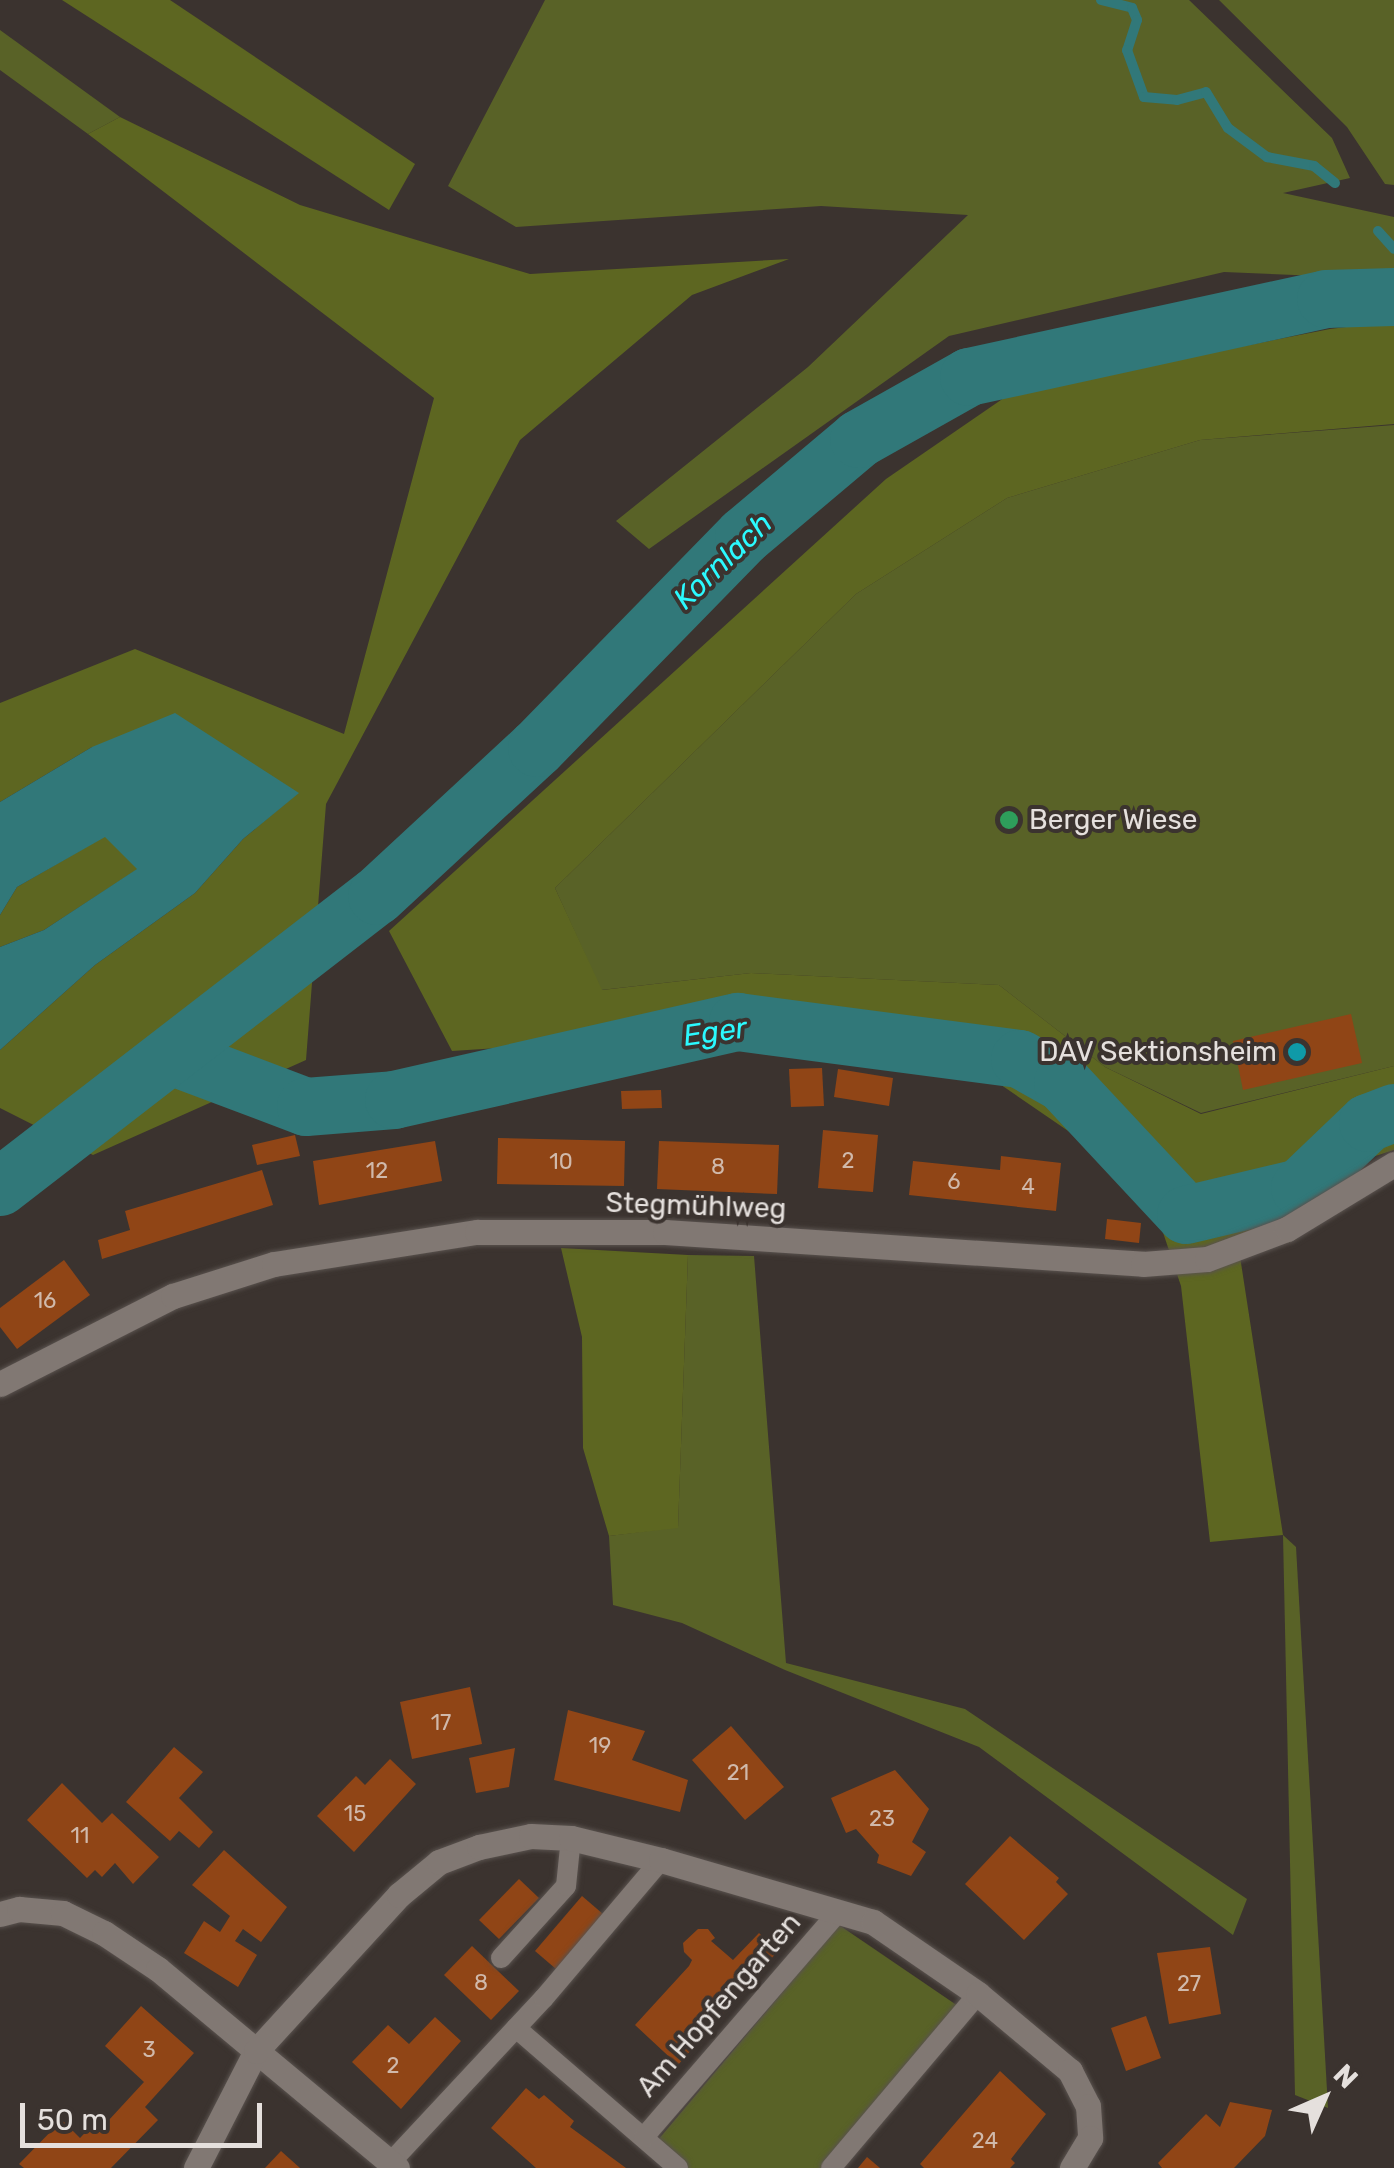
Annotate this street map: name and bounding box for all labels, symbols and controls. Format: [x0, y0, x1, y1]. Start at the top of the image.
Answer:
water label: Kornlach [666, 505, 780, 617]
place label: Berger Wiese [1029, 803, 1198, 837]
marker: Berger Wiese [998, 809, 1020, 831]
water label: Eger [681, 1010, 749, 1054]
place label: DAV Sektionsheim [1038, 1035, 1277, 1069]
marker: DAV Sektionsheim [1286, 1041, 1308, 1063]
house number: 2 [842, 1148, 854, 1174]
house number: 10 [549, 1149, 573, 1175]
house number: 8 [711, 1154, 725, 1180]
house number: 12 [366, 1158, 388, 1184]
house number: 6 [947, 1169, 961, 1195]
house number: 4 [1021, 1174, 1035, 1200]
street label: Stegmühlweg [605, 1186, 787, 1226]
house number: 16 [34, 1288, 56, 1314]
house number: 17 [431, 1710, 451, 1736]
house number: 19 [589, 1733, 611, 1759]
house number: 21 [727, 1760, 749, 1786]
house number: 15 [344, 1801, 366, 1827]
house number: 23 [869, 1806, 895, 1832]
house number: 11 [71, 1823, 89, 1849]
street label: Am Hopfengarten [630, 1906, 808, 2104]
house number: 8 [474, 1970, 488, 1996]
house number: 27 [1177, 1971, 1201, 1997]
house number: 3 [142, 2037, 156, 2063]
north arrow [1274, 2048, 1374, 2148]
house number: 2 [387, 2053, 399, 2079]
text: N [1327, 2058, 1364, 2095]
scale bar [25, 2083, 268, 2145]
text: 50 m [37, 2102, 108, 2138]
house number: 24 [972, 2128, 998, 2154]

